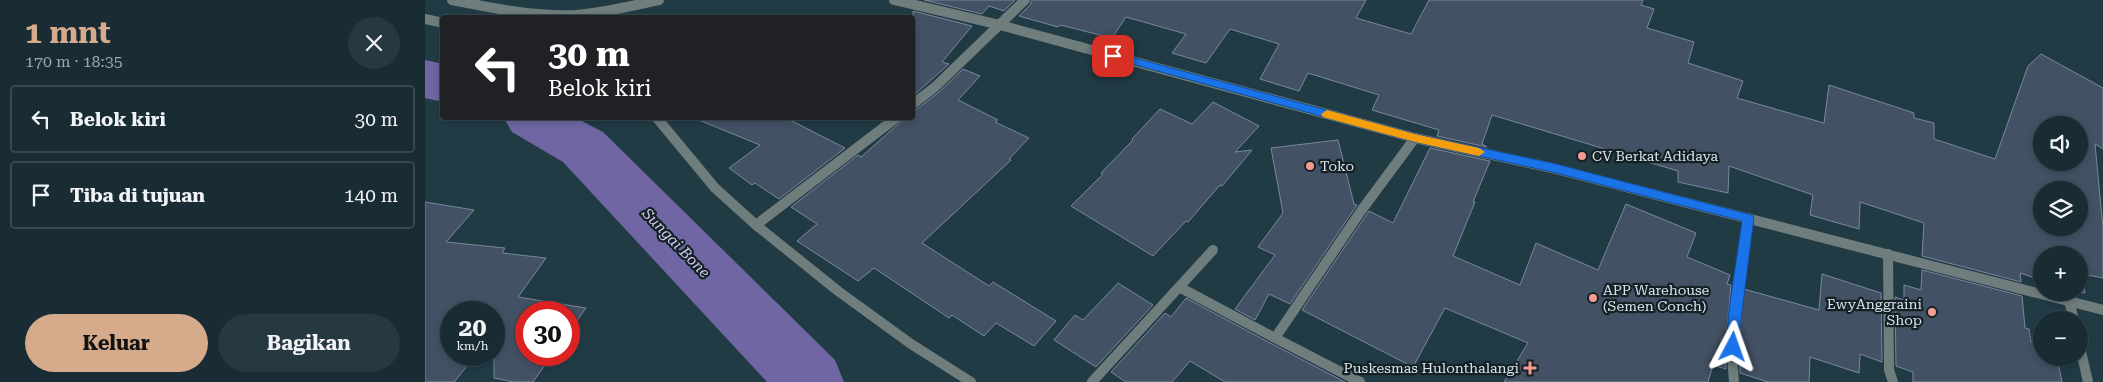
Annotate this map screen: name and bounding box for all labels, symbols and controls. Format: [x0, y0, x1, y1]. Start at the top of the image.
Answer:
text: 1 mnt [25, 15, 111, 50]
button: close [348, 17, 400, 69]
text: 30 m [548, 34, 630, 75]
icon: left [465, 35, 530, 100]
pin [1092, 35, 1134, 77]
icon: arrive [1099, 42, 1127, 70]
text: 170 m · 18:35 [25, 52, 123, 71]
text: Belok kiri [548, 76, 652, 101]
icon: left [27, 105, 55, 133]
text: Belok kiri [70, 108, 166, 131]
text: 30 m [355, 108, 398, 131]
map controls [2033, 116, 2088, 366]
button: sound [2033, 116, 2088, 171]
place label: CV Berkat Adidaya [1592, 148, 1718, 164]
marker: CV Berkat Adidaya [1576, 150, 1588, 162]
place label: Toko [1320, 158, 1354, 174]
marker: Toko [1304, 160, 1316, 172]
icon: arrive [27, 181, 55, 209]
button: layers [2033, 181, 2088, 236]
text: Tiba di tujuan [70, 184, 205, 207]
text: 140 m [344, 184, 398, 207]
water label: Sungai Bone [638, 204, 714, 282]
button: + [2033, 246, 2088, 301]
place label: APP Warehouse (Semen Conch) [1603, 282, 1710, 314]
marker: APP Warehouse (Semen Conch) [1587, 292, 1599, 304]
place label: EwyAnggraini Shop [1827, 296, 1923, 328]
speed limit sign: 30 [515, 301, 580, 366]
marker: EwyAnggraini Shop [1926, 306, 1938, 318]
button: − [2033, 311, 2088, 366]
text: 20 [458, 313, 487, 342]
button: Keluar [25, 314, 208, 372]
button: Bagikan [218, 314, 400, 372]
position arrow [1706, 320, 1758, 372]
text: km/h [456, 339, 489, 353]
place label: Puskesmas Hulonthalangi [1344, 360, 1520, 376]
marker: Puskesmas Hulonthalangi [1523, 361, 1537, 375]

